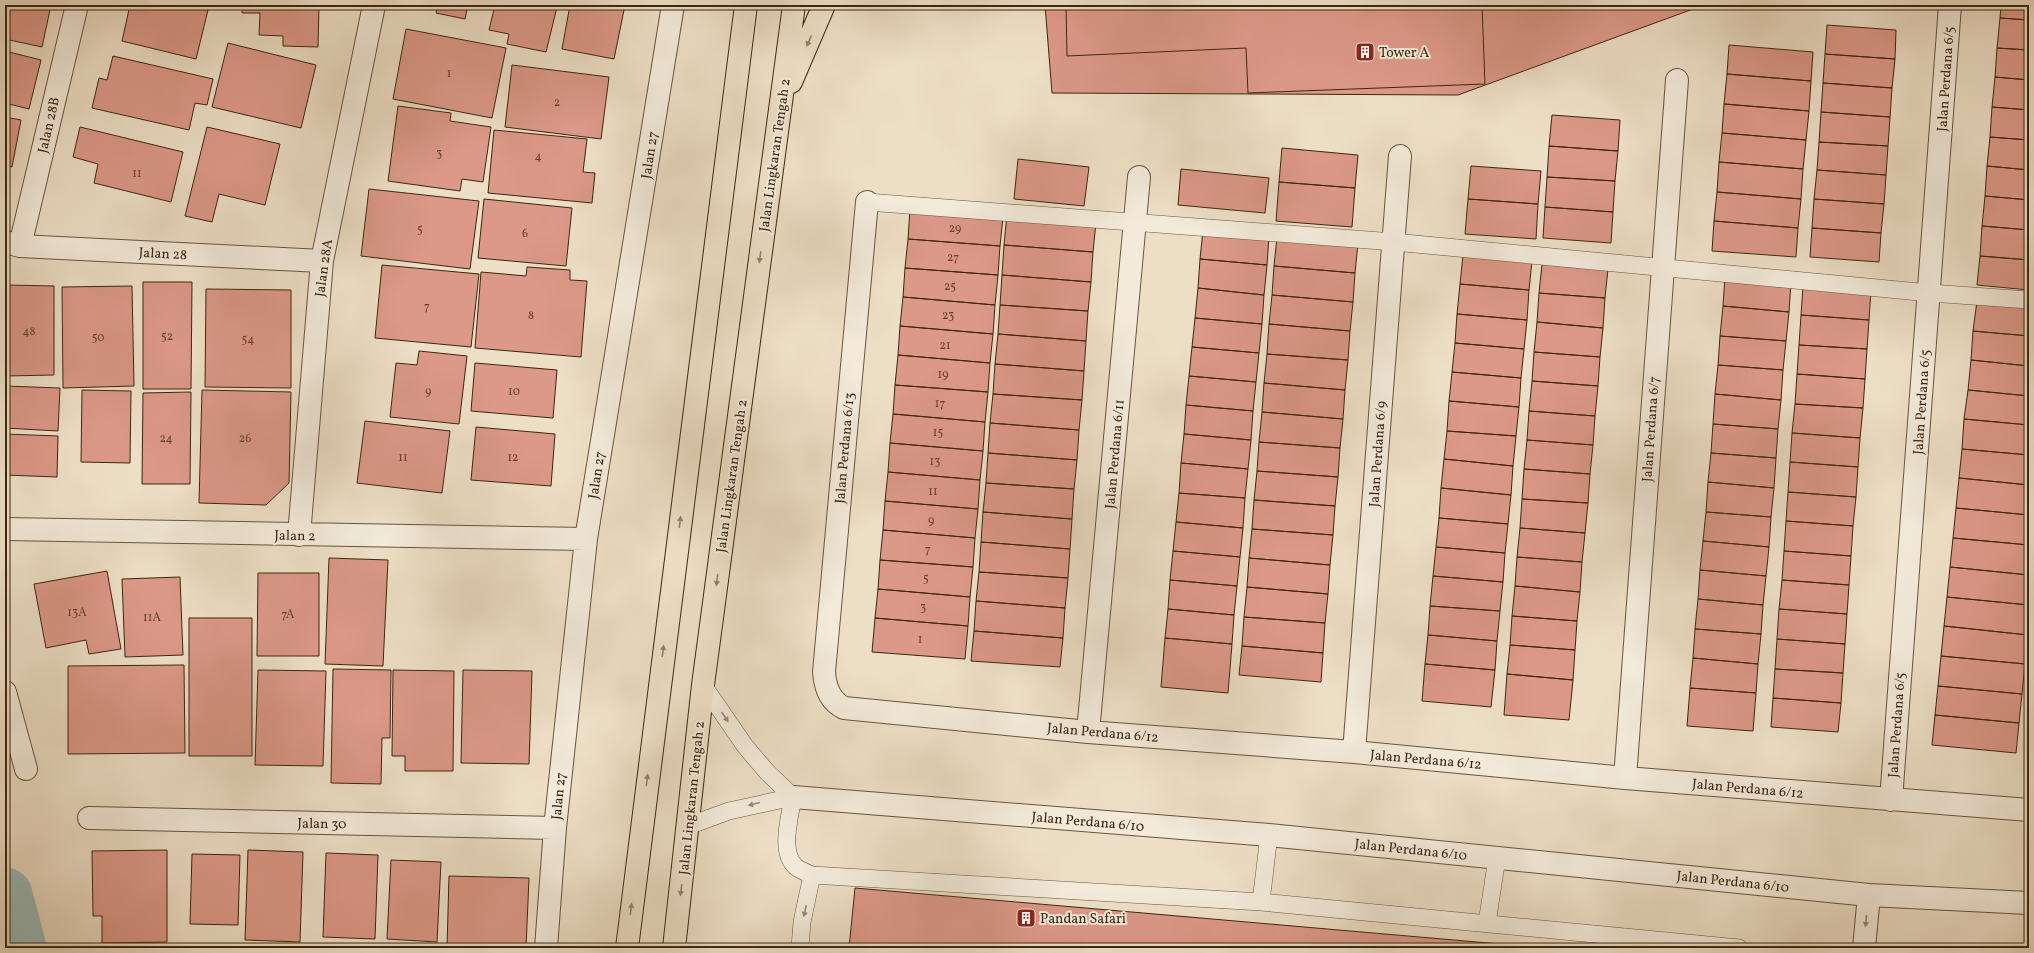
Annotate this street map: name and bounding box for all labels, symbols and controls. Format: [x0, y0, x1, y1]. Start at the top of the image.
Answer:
street label: Jalan Perdana 6/5 [1933, 26, 1960, 132]
one-way arrow [806, 35, 812, 46]
building icon: Tower A [1354, 41, 1376, 63]
place label: Tower A [1379, 44, 1430, 63]
house number: 1 [447, 66, 451, 82]
street label: Jalan Lingkaran Tengah 2 [755, 77, 796, 233]
street label: Jalan 28B [34, 95, 65, 155]
house number: 2 [554, 95, 560, 111]
street label: Jalan 27 [637, 130, 664, 180]
house number: 3 [436, 146, 442, 162]
house number: 4 [534, 149, 542, 165]
house number: 11 [132, 166, 142, 182]
house number: 29 [949, 221, 961, 237]
house number: 5 [417, 222, 423, 238]
house number: 6 [522, 226, 528, 242]
street label: Jalan 28A [311, 238, 338, 298]
street label: Jalan 28 [138, 244, 188, 265]
house number: 27 [947, 250, 959, 266]
one-way arrow [757, 251, 763, 263]
house number: 25 [944, 279, 956, 295]
house number: 7 [424, 299, 430, 315]
house number: 8 [528, 308, 534, 324]
house number: 23 [942, 308, 954, 324]
house number: 48 [22, 324, 36, 340]
house number: 52 [161, 329, 173, 345]
house number: 50 [92, 330, 104, 346]
house number: 54 [242, 332, 254, 348]
house number: 21 [939, 338, 951, 354]
street label: Jalan Perdana 6/5 [1909, 349, 1936, 455]
house number: 19 [938, 367, 948, 383]
street label: Jalan Perdana 6/7 [1638, 375, 1665, 483]
house number: 9 [425, 384, 431, 400]
house number: 10 [508, 384, 520, 400]
street label: Jalan Perdana 6/13 [831, 392, 860, 505]
house number: 17 [935, 396, 945, 412]
street label: Jalan Lingkaran Tengah 2 [712, 398, 753, 554]
street label: Jalan Perdana 6/11 [1101, 399, 1130, 510]
street label: Jalan Perdana 6/9 [1365, 400, 1392, 508]
house number: 15 [933, 425, 943, 441]
house number: 24 [159, 431, 173, 447]
house number: 26 [239, 431, 251, 447]
house number: 11 [398, 450, 408, 466]
house number: 12 [507, 450, 519, 466]
street label: Jalan 27 [584, 450, 611, 500]
house number: 13 [930, 454, 940, 470]
house number: 11 [928, 484, 938, 500]
house number: 9 [928, 513, 934, 529]
one-way arrow [676, 516, 683, 528]
street label: Jalan 2 [274, 527, 316, 546]
house number: 7 [925, 542, 931, 558]
house number: 5 [923, 571, 929, 587]
one-way arrow [714, 574, 720, 586]
house number: 3 [920, 600, 926, 616]
house number: 13A [67, 605, 87, 621]
house number: 7A [281, 607, 295, 623]
house number: 11A [143, 610, 161, 626]
house number: 1 [918, 632, 922, 648]
one-way arrow [660, 645, 666, 657]
street label: Jalan Perdana 6/5 [1884, 672, 1911, 778]
one-way arrow [721, 712, 729, 722]
street label: Jalan Perdana 6/12 [1046, 719, 1159, 748]
street label: Jalan Lingkaran Tengah 2 [675, 720, 710, 876]
street label: Jalan Perdana 6/12 [1369, 746, 1482, 775]
street label: Jalan 27 [548, 771, 571, 821]
one-way arrow [643, 774, 650, 786]
street label: Jalan Perdana 6/12 [1691, 775, 1804, 804]
one-way arrow [748, 802, 761, 808]
street label: Jalan Perdana 6/10 [1031, 808, 1145, 837]
street label: Jalan 30 [297, 815, 347, 834]
street label: Jalan Perdana 6/10 [1354, 835, 1468, 866]
street label: Jalan Perdana 6/10 [1676, 867, 1790, 898]
one-way arrow [677, 884, 684, 896]
one-way arrow [628, 903, 634, 915]
one-way arrow [801, 905, 807, 917]
building icon: Pandan Safari [1015, 907, 1037, 929]
place label: Pandan Safari [1040, 910, 1126, 929]
one-way arrow [1863, 915, 1869, 927]

